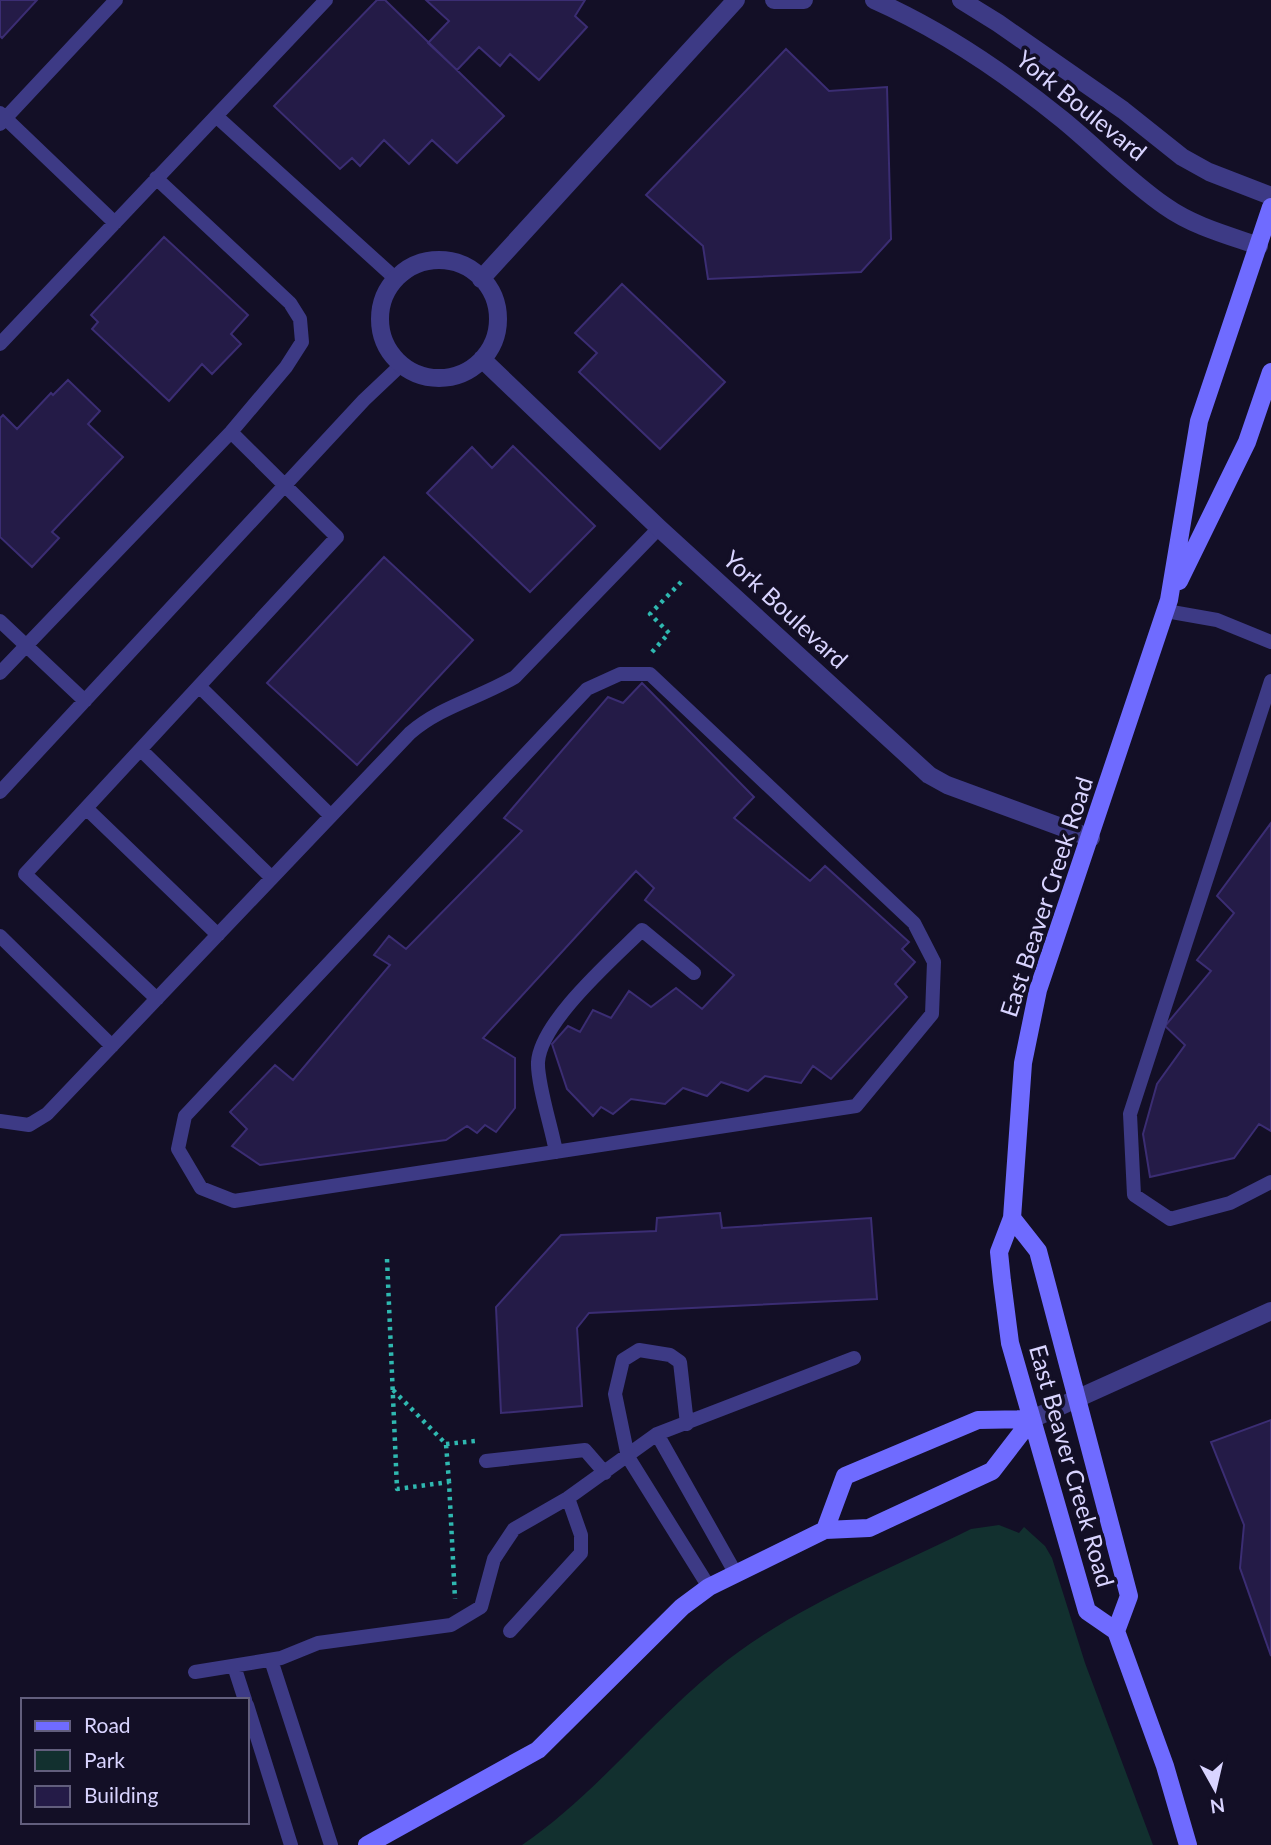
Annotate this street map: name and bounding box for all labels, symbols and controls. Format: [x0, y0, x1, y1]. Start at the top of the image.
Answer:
street label: York Boulevard [1011, 43, 1153, 166]
street label: York Boulevard [718, 544, 854, 674]
street label: East Beaver Creek Road [993, 773, 1098, 1020]
street label: East Beaver Creek Road [1024, 1341, 1121, 1590]
legend [21, 1698, 248, 1824]
text: Road [84, 1712, 131, 1737]
text: Park [84, 1747, 125, 1772]
north arrow [1180, 1754, 1250, 1824]
text: Building [84, 1782, 159, 1807]
text: N [1209, 1794, 1226, 1819]

